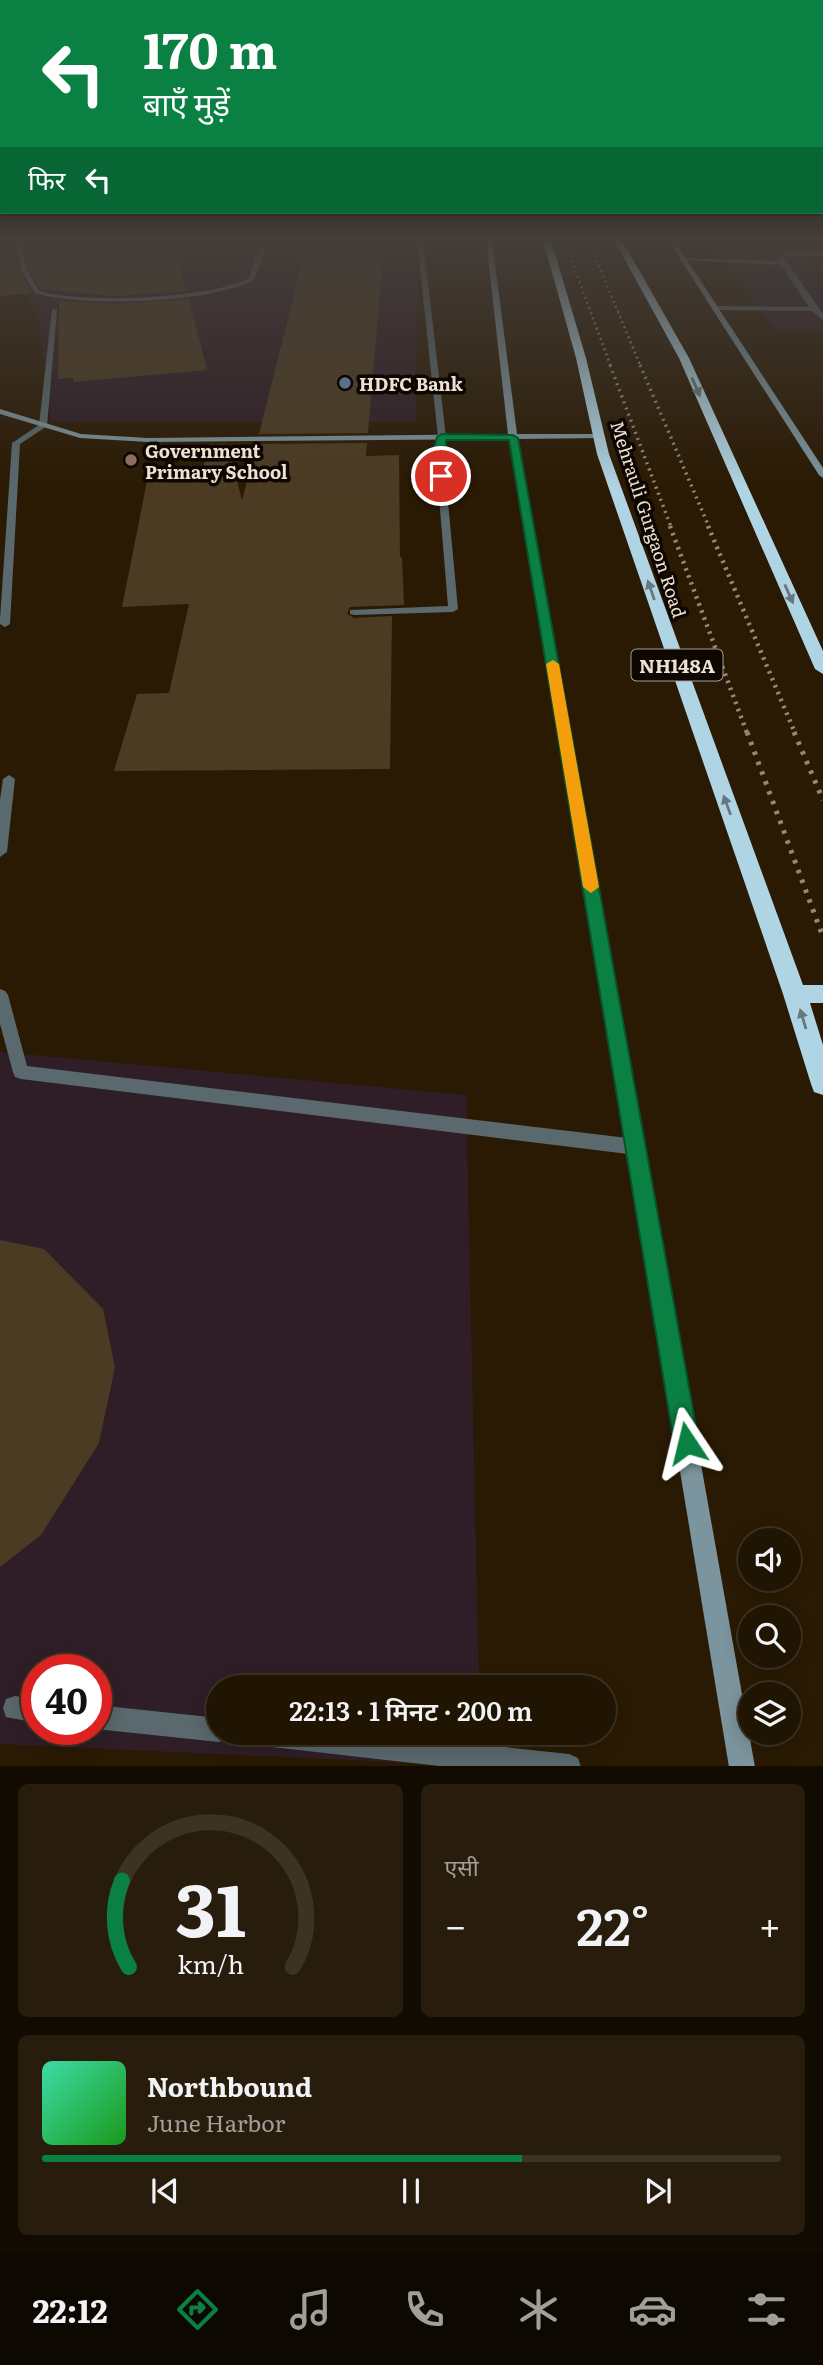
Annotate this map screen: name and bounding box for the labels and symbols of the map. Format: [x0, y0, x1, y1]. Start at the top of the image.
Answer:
place label: HDFC Bank [359, 370, 464, 397]
marker: HDFC Bank [337, 375, 353, 391]
one-way arrow [691, 376, 702, 397]
street label: Mehrauli Gurgaon Road [604, 417, 694, 621]
place label: Government Primary School [145, 437, 288, 485]
pin [411, 446, 471, 506]
marker: Government Primary School [123, 452, 139, 468]
one-way arrow [645, 580, 656, 601]
one-way arrow [783, 584, 795, 604]
road number: NH148A [632, 650, 722, 680]
one-way arrow [721, 794, 732, 815]
one-way arrow [797, 1008, 807, 1029]
position arrow [650, 1406, 724, 1480]
speed limit sign: 40 [21, 1654, 112, 1745]

